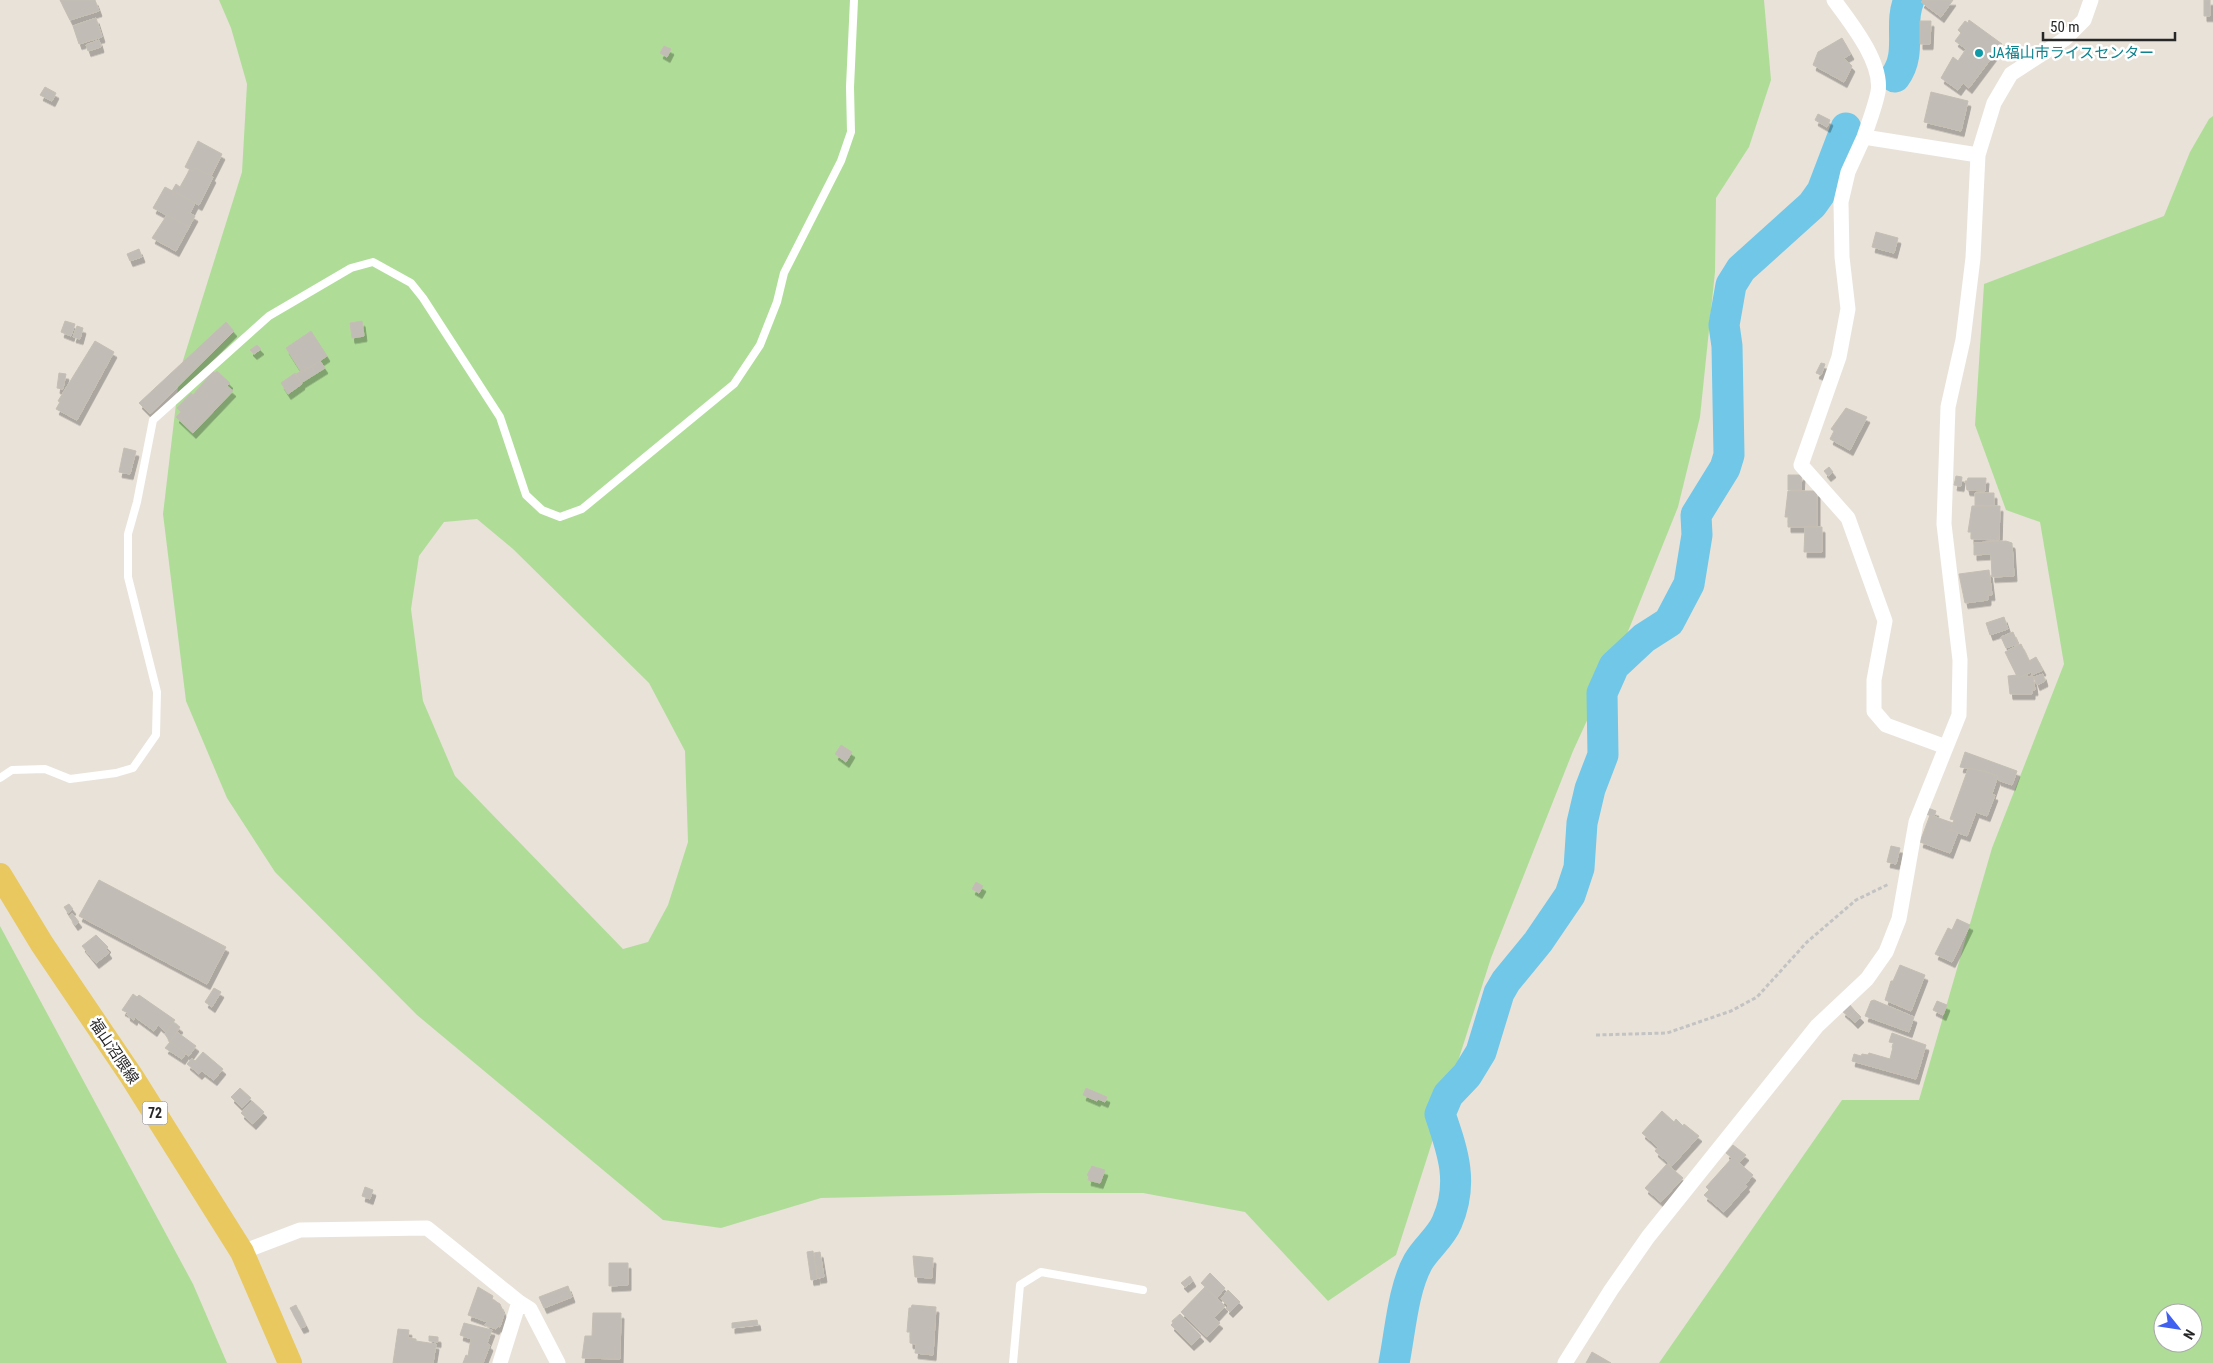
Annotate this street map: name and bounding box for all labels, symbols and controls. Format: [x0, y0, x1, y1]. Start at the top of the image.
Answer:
scale bar [2043, 10, 2176, 42]
text: 50 m [2050, 18, 2080, 36]
place label: JA福山市ライスセンター [1989, 44, 2154, 62]
marker: JA福山市ライスセンター [1973, 47, 1985, 59]
street label: 福山沼隈線 [86, 1015, 142, 1087]
road number: 72 [142, 1102, 168, 1124]
north arrow [2153, 1303, 2203, 1353]
text: N [2180, 1327, 2198, 1342]

